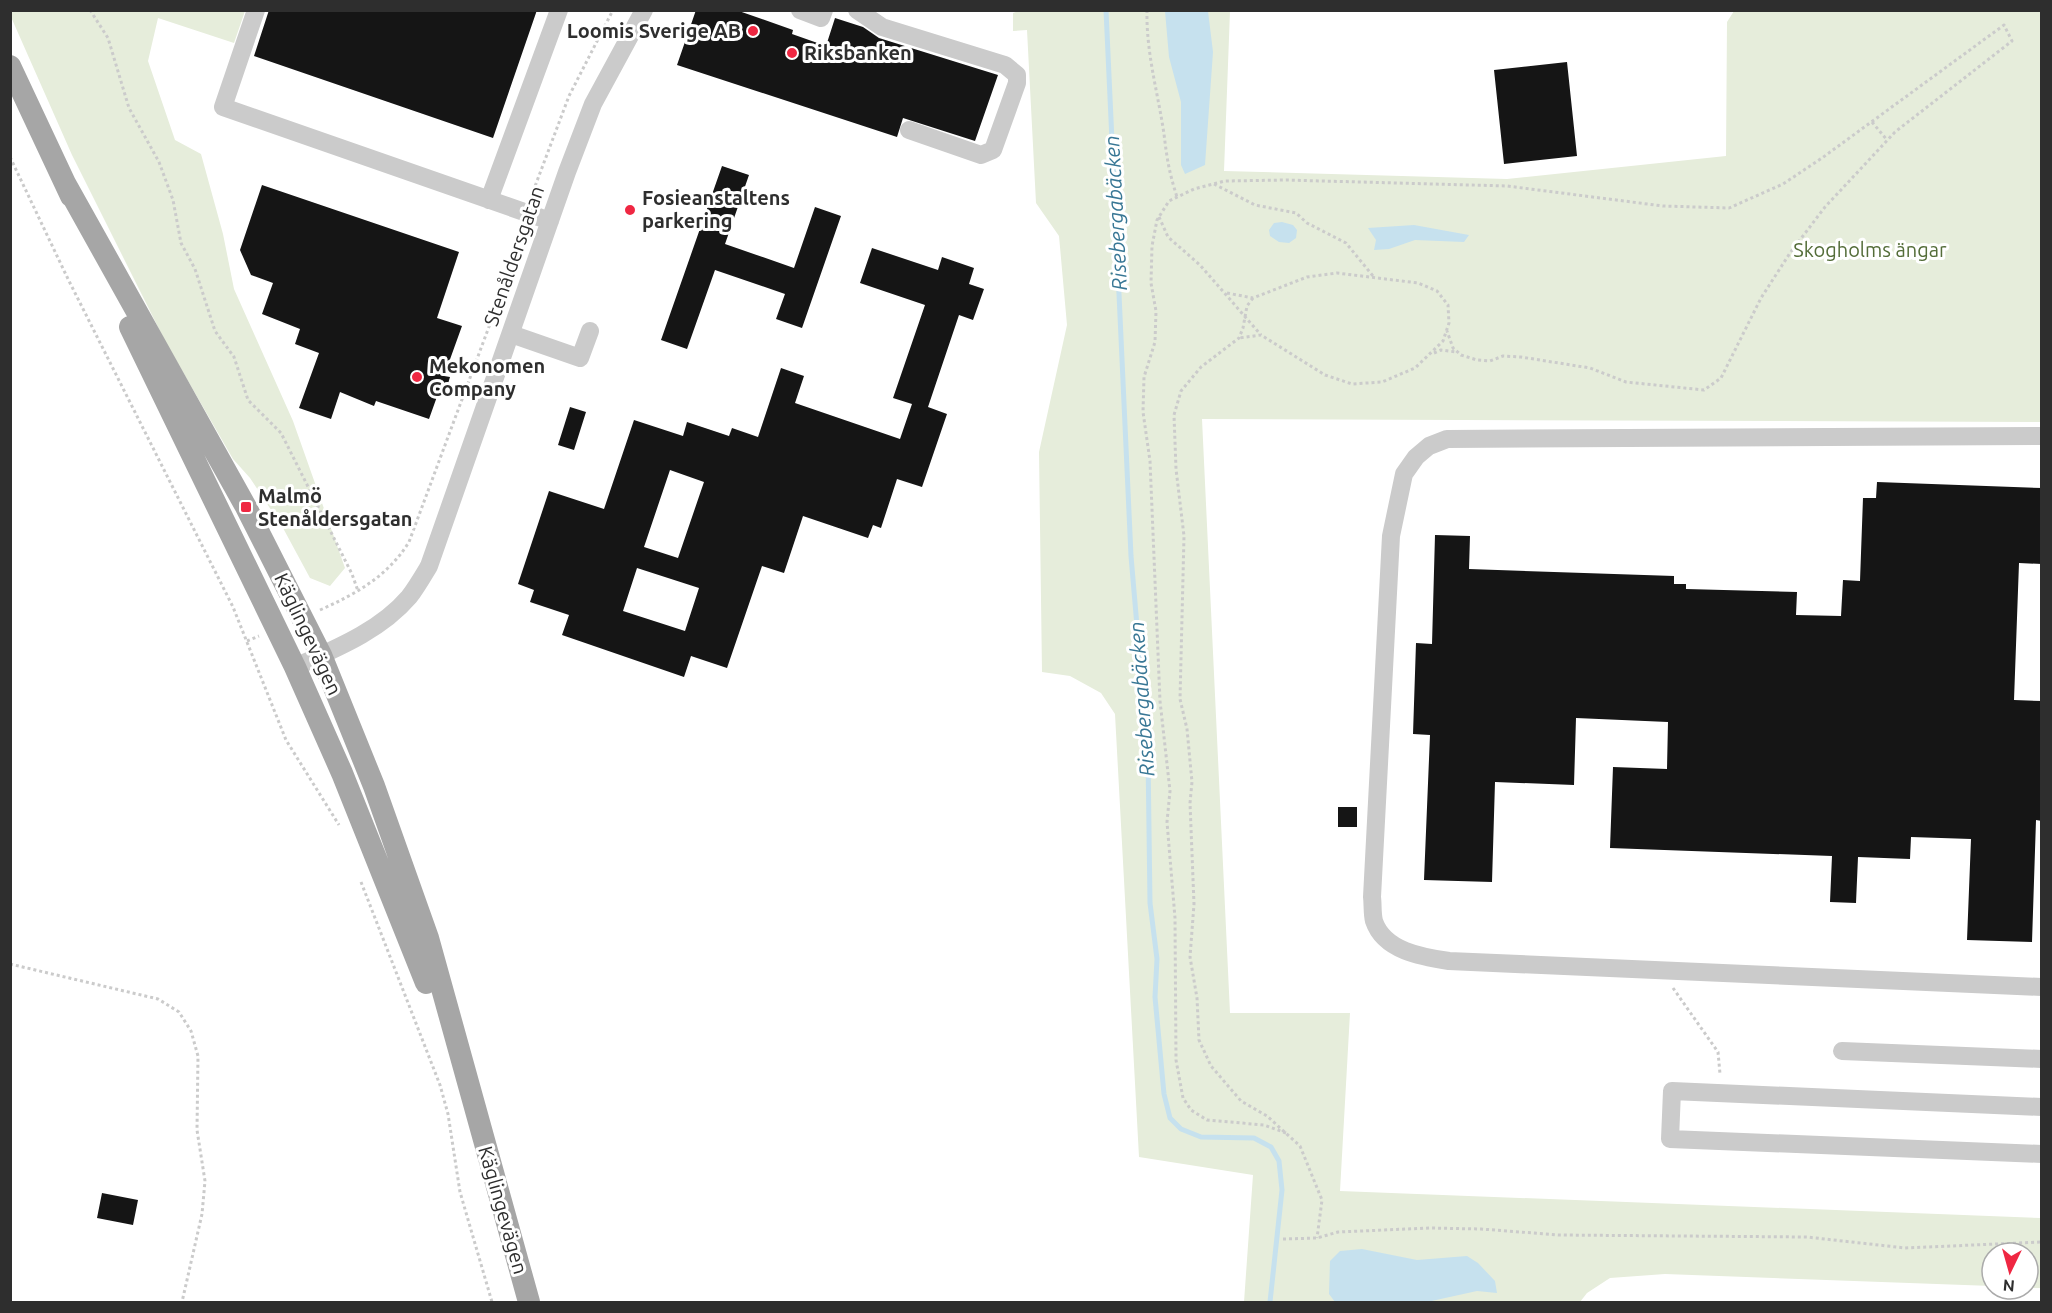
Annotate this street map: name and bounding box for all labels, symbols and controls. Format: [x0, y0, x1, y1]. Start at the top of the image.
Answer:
place label: Loomis Sverige AB [567, 19, 741, 42]
marker: Loomis Sverige AB [746, 24, 760, 38]
place label: Riksbanken [804, 41, 912, 64]
marker: Riksbanken [785, 46, 799, 60]
water label: Risebergabäcken [1099, 135, 1131, 291]
street label: Stenåldersgatan [479, 183, 548, 329]
place label: Fosieanstaltens parkering [642, 186, 790, 232]
marker: Fosieanstaltens parkering [623, 203, 637, 217]
park label: Skogholms ängar [1793, 238, 1947, 261]
place label: Mekonomen Company [429, 354, 545, 400]
marker: Mekonomen Company [410, 370, 424, 384]
place label: Malmö Stenåldersgatan [258, 484, 412, 530]
marker: Malmö Stenåldersgatan [239, 500, 253, 514]
street label: Käglingevägen [270, 569, 347, 698]
water label: Risebergabäcken [1124, 621, 1158, 777]
street label: Käglingevägen [474, 1143, 533, 1276]
north arrow [1980, 1241, 2040, 1301]
text: N [2002, 1276, 2015, 1295]

